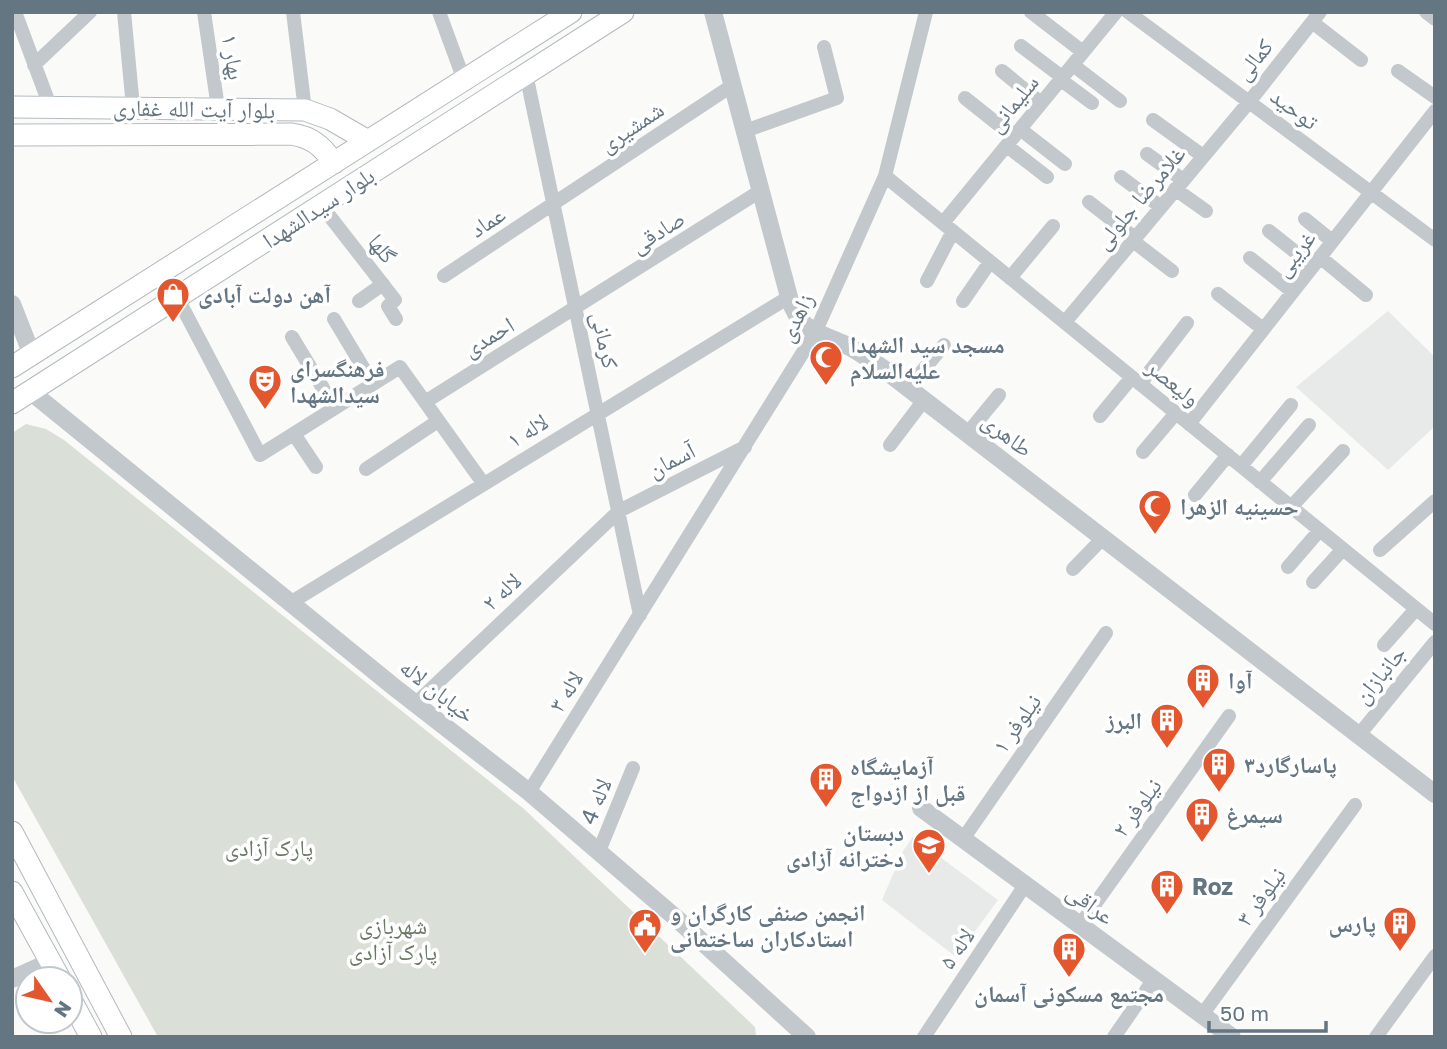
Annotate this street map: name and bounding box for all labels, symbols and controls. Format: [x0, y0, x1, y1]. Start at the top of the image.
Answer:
street label: بهار ۱ [216, 32, 251, 82]
street label: کمالی [1228, 32, 1279, 86]
street label: سلیمانی [980, 68, 1045, 138]
street label: توحید [1265, 81, 1325, 135]
street label: بلوار آیت الله غفاری [113, 93, 275, 124]
street label: شمشیری [593, 94, 669, 158]
street label: غلامرضا جلولی [1088, 139, 1191, 255]
street label: بلوار سیدالشهدا [257, 160, 380, 254]
street label: عماد [464, 199, 510, 243]
street label: صادقی [625, 204, 690, 259]
street label: غریبی [1267, 224, 1322, 282]
street label: گلها [363, 228, 403, 269]
shop icon: آهن دولت آبادی [154, 275, 192, 324]
place label: آهن دولت آبادی [198, 280, 332, 309]
street label: زاهدی [771, 288, 820, 347]
street label: کرمانی [585, 309, 626, 372]
street label: احمدی [457, 310, 519, 363]
place label: مسجد سید الشهدا علیه‌السلام [850, 330, 1005, 387]
mosque icon: مسجد سید الشهدا علیه‌السلام [807, 338, 845, 387]
street label: ولیعصر [1141, 351, 1206, 412]
place label: فرهنگسرای سیدالشهدا [290, 354, 385, 409]
theatre icon: فرهنگسرای سیدالشهدا [246, 362, 284, 411]
street label: طاهری [977, 406, 1039, 463]
street label: لاله ۱ [501, 407, 553, 453]
street label: آسمان [643, 435, 701, 484]
mosque icon: حسینیه الزهرا [1136, 487, 1174, 536]
place label: حسینیه الزهرا [1180, 492, 1299, 521]
street label: لاله ۲ [476, 566, 526, 616]
street label: جانبازان [1347, 639, 1412, 710]
street label: خیابان لاله [394, 652, 481, 729]
building icon: آوا [1184, 661, 1222, 710]
street label: لاله ۳ [542, 665, 588, 717]
place label: آوا [1228, 666, 1253, 694]
street label: نیلوفر ۱ [986, 688, 1047, 758]
building icon: البرز [1148, 701, 1186, 750]
place label: البرز [1105, 706, 1142, 735]
building icon: پاسارگارد۳ [1200, 745, 1238, 794]
place label: پاسارگارد۳ [1244, 750, 1337, 779]
place label: آزمایشگاه قبل از ازدواج [850, 752, 966, 808]
building icon: آزمایشگاه قبل از ازدواج [807, 760, 845, 809]
street label: نیلوفر ۲ [1105, 772, 1167, 842]
street label: لاله 4 [573, 774, 617, 828]
building icon: سیمرغ [1183, 795, 1221, 844]
place label: سیمرغ [1226, 800, 1283, 830]
place label: دبستان دخترانه آزادی [786, 818, 904, 873]
school or university icon: دبستان دخترانه آزادی [910, 826, 948, 875]
park label: پارک آزادی [225, 833, 313, 862]
street label: نیلوفر ۳ [1229, 861, 1291, 931]
building icon: Roz [1148, 867, 1186, 916]
place label: Roz [1192, 872, 1233, 900]
street label: عراقی [1061, 876, 1121, 931]
place label: انجمن صنفی کارگران و استادکاران ساختمانی [670, 898, 865, 953]
building icon: پارس [1381, 904, 1419, 953]
public building icon: انجمن صنفی کارگران و استادکاران ساختمانی [626, 906, 664, 955]
place label: پارس [1328, 909, 1376, 938]
park label: شهربازی پارک آزادی [349, 911, 437, 966]
street label: لاله ۵ [932, 922, 980, 974]
building icon: مجتمع مسکونی آسمان [1050, 930, 1088, 979]
north arrow [14, 965, 84, 1035]
place label: مجتمع مسکونی آسمان [974, 979, 1164, 1009]
scale bar [1209, 990, 1326, 1034]
text: N [50, 997, 77, 1022]
text: 50 m [1220, 1000, 1269, 1026]

